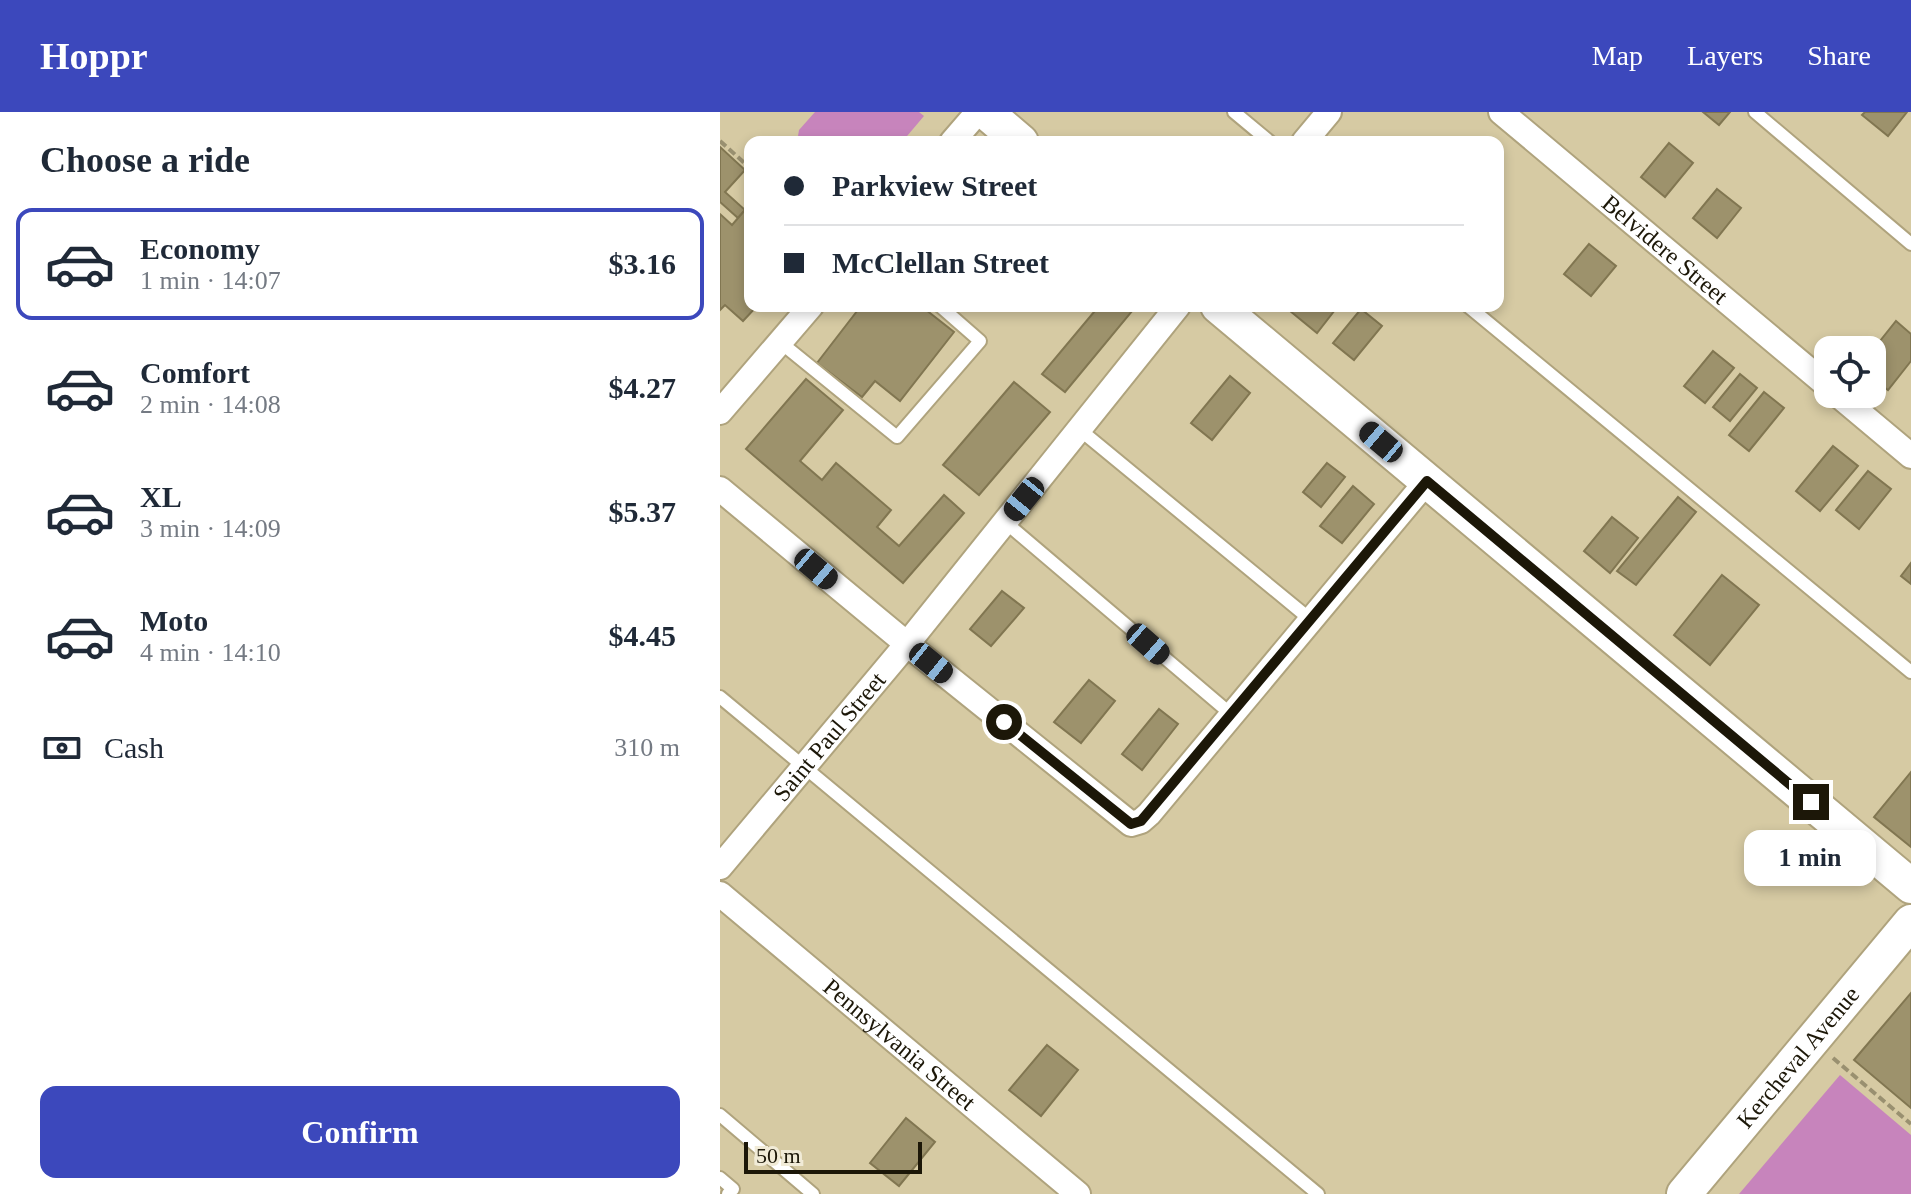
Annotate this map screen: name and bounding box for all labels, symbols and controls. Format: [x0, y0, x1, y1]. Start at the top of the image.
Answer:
text: Hoppr [40, 35, 148, 77]
text: Map [1592, 40, 1643, 71]
text: Layers [1687, 40, 1763, 71]
text: Share [1807, 40, 1871, 71]
text: Choose a ride [40, 140, 250, 180]
text: Parkview Street [832, 169, 1037, 202]
street label: Belvidere Street [1597, 190, 1733, 310]
icon: car [44, 228, 116, 300]
text: Economy [140, 232, 260, 265]
text: McClellan Street [832, 246, 1049, 279]
text: $3.16 [609, 247, 676, 280]
text: 1 min · 14:07 [140, 266, 281, 295]
map controls [1814, 336, 1886, 408]
button: locate [1814, 336, 1886, 408]
icon: car [44, 352, 116, 424]
text: Comfort [140, 356, 250, 389]
text: $4.27 [609, 371, 676, 404]
text: 2 min · 14:08 [140, 390, 281, 419]
car [1355, 417, 1407, 467]
car [1000, 473, 1048, 525]
icon: car [44, 476, 116, 548]
text: XL [140, 480, 182, 513]
text: $5.37 [609, 495, 676, 528]
text: 3 min · 14:09 [140, 514, 281, 543]
car [790, 544, 842, 594]
icon: car [44, 600, 116, 672]
text: Moto [140, 604, 208, 637]
text: $4.45 [609, 619, 676, 652]
car [1122, 619, 1174, 669]
text: 4 min · 14:10 [140, 638, 281, 667]
car [905, 639, 957, 687]
street label: Saint Paul Street [768, 667, 891, 806]
route start [986, 704, 1022, 740]
icon: cash [40, 726, 84, 770]
text: Cash [104, 731, 164, 764]
text: 310 m [614, 733, 680, 762]
route end [1793, 784, 1829, 820]
callout: 1 min [1745, 830, 1877, 886]
text: 1 min [1779, 843, 1841, 872]
street label: Pennsylvania Street [818, 973, 981, 1115]
street label: Kercheval Avenue [1732, 981, 1864, 1133]
button: Confirm [40, 1086, 680, 1178]
scale bar [744, 1138, 922, 1174]
text: 50 m [756, 1143, 801, 1168]

